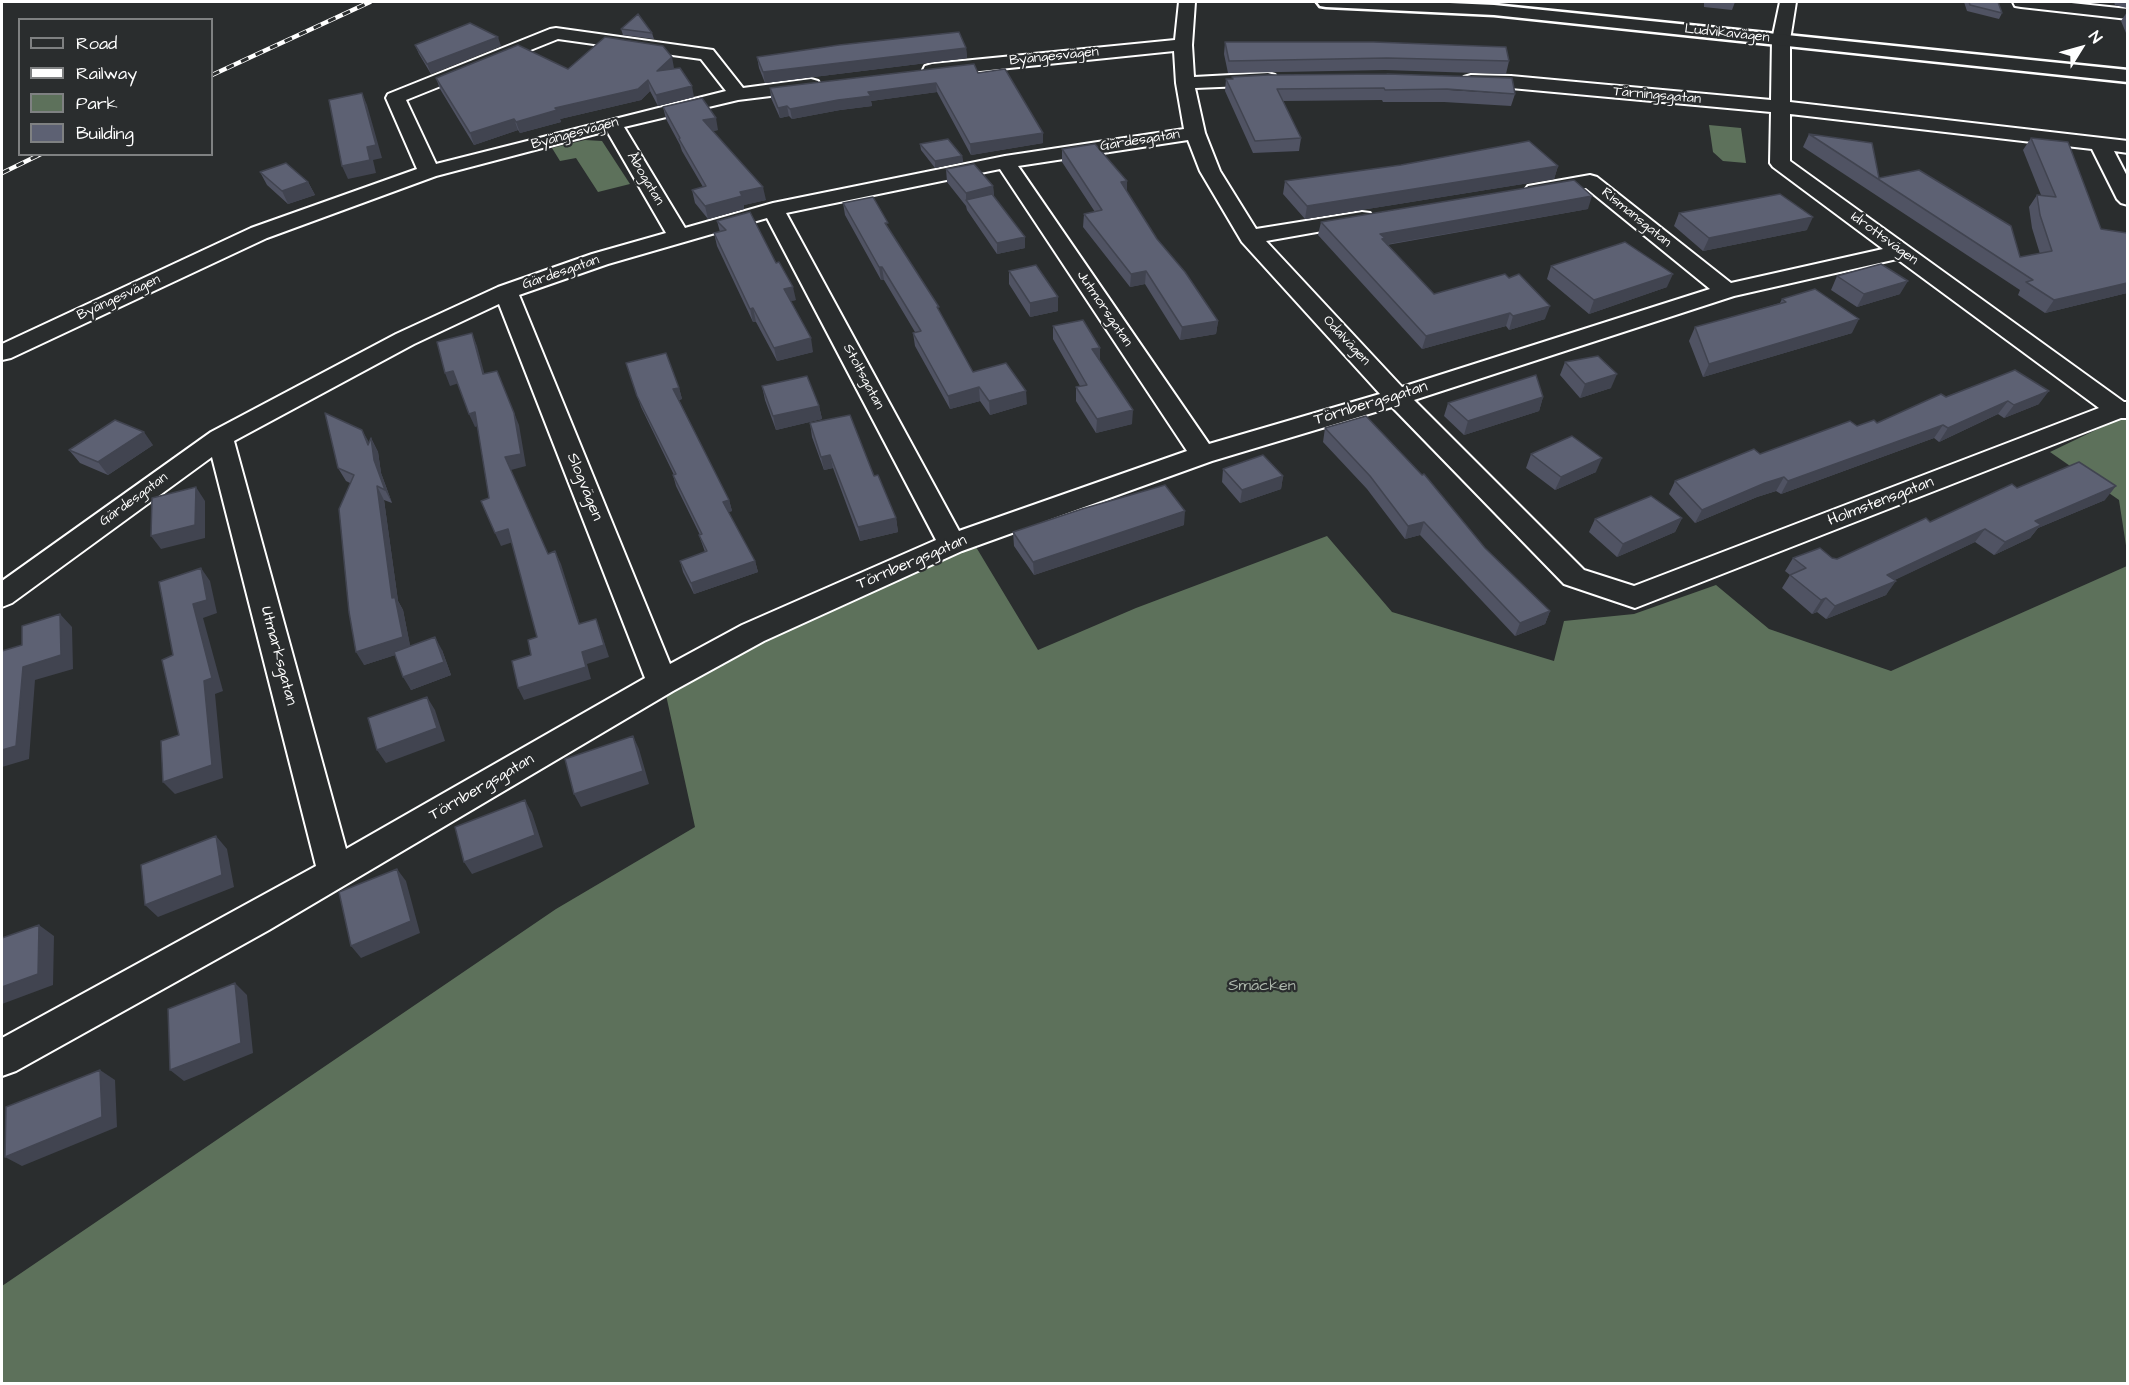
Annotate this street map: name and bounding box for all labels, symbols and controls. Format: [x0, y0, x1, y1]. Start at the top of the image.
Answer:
legend [18, 18, 213, 156]
north arrow [2051, 18, 2111, 78]
street label: Ludvikavägen [1684, 21, 1770, 47]
text: N [2084, 27, 2107, 48]
text: Road [76, 31, 117, 56]
street label: Byängesvägen [1008, 44, 1100, 70]
text: Railway [76, 61, 137, 86]
street label: Tärningsgatan [1612, 84, 1702, 108]
text: Park [76, 91, 118, 116]
street label: Byängesvägen [529, 114, 621, 154]
text: Building [76, 121, 134, 146]
street label: Gärdesgatan [1099, 126, 1181, 156]
street label: Åbogatan [623, 149, 667, 209]
street label: Rismansgatan [1598, 185, 1674, 251]
street label: Idrottsvägen [1847, 209, 1921, 269]
street label: Gärdesgatan [520, 252, 602, 294]
street label: Jutmorsgatan [1072, 268, 1136, 350]
street label: Byängesvägen [75, 271, 163, 325]
street label: Odalvägen [1319, 313, 1373, 369]
street label: Stoltsgatan [839, 341, 887, 413]
street label: Törnbergsgatan [1312, 378, 1430, 430]
street label: Slogvägen [562, 450, 606, 524]
street label: Gärdesgatan [97, 470, 171, 530]
street label: Holmstensgatan [1825, 473, 1937, 531]
street label: Törnbergsgatan [854, 531, 970, 595]
street label: Utmarksgatan [256, 604, 300, 708]
street label: Törnbergsgatan [426, 750, 538, 826]
park label: Smäcken [1228, 977, 1296, 997]

